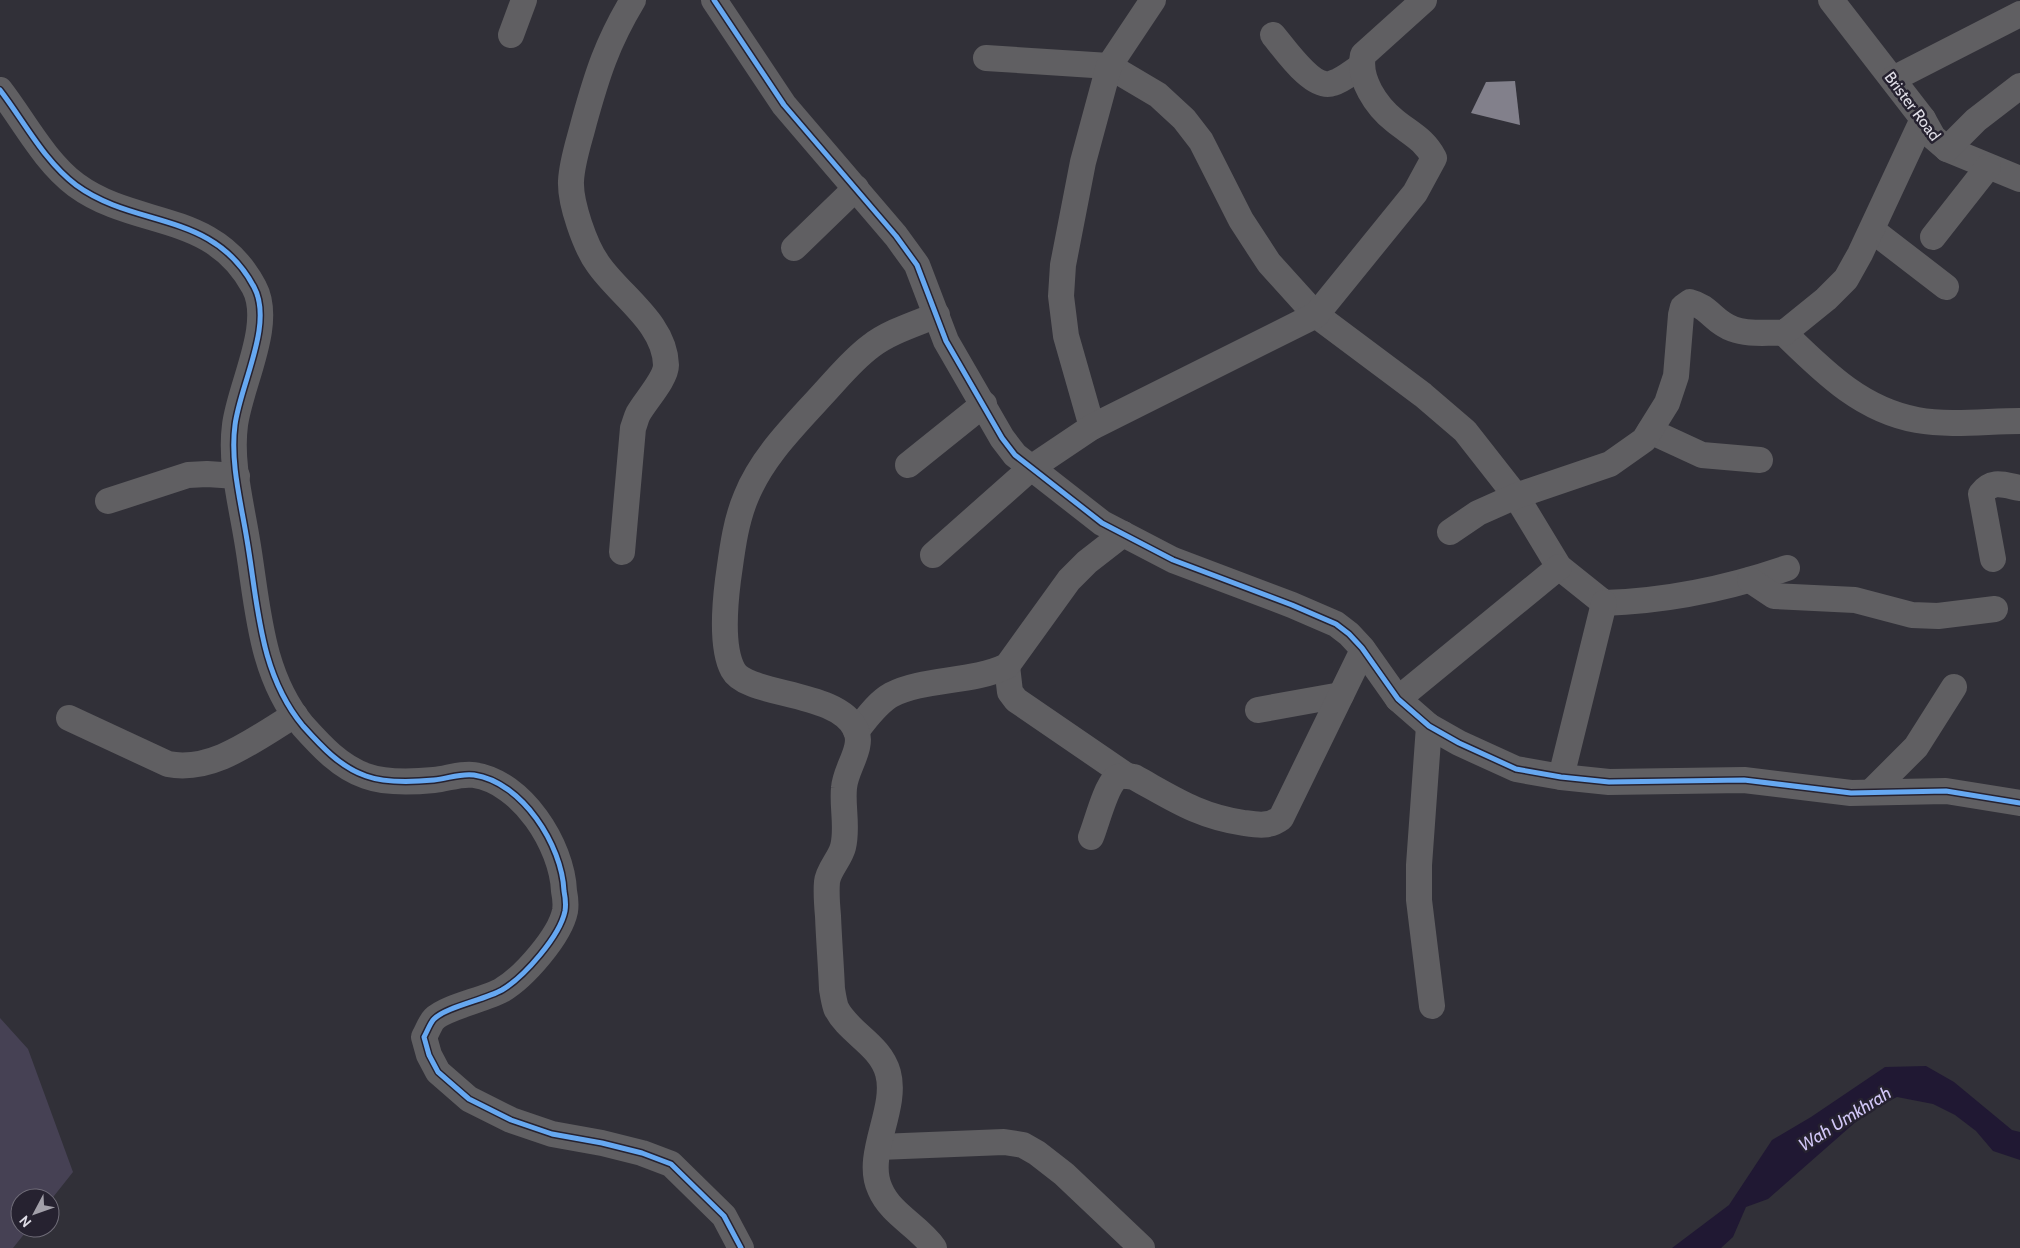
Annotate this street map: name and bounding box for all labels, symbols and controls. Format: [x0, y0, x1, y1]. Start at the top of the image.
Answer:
street label: Brister Road [1881, 68, 1945, 145]
water label: Wah Umkhrah [1795, 1082, 1895, 1156]
north arrow [10, 1188, 60, 1238]
text: N [15, 1212, 35, 1231]

